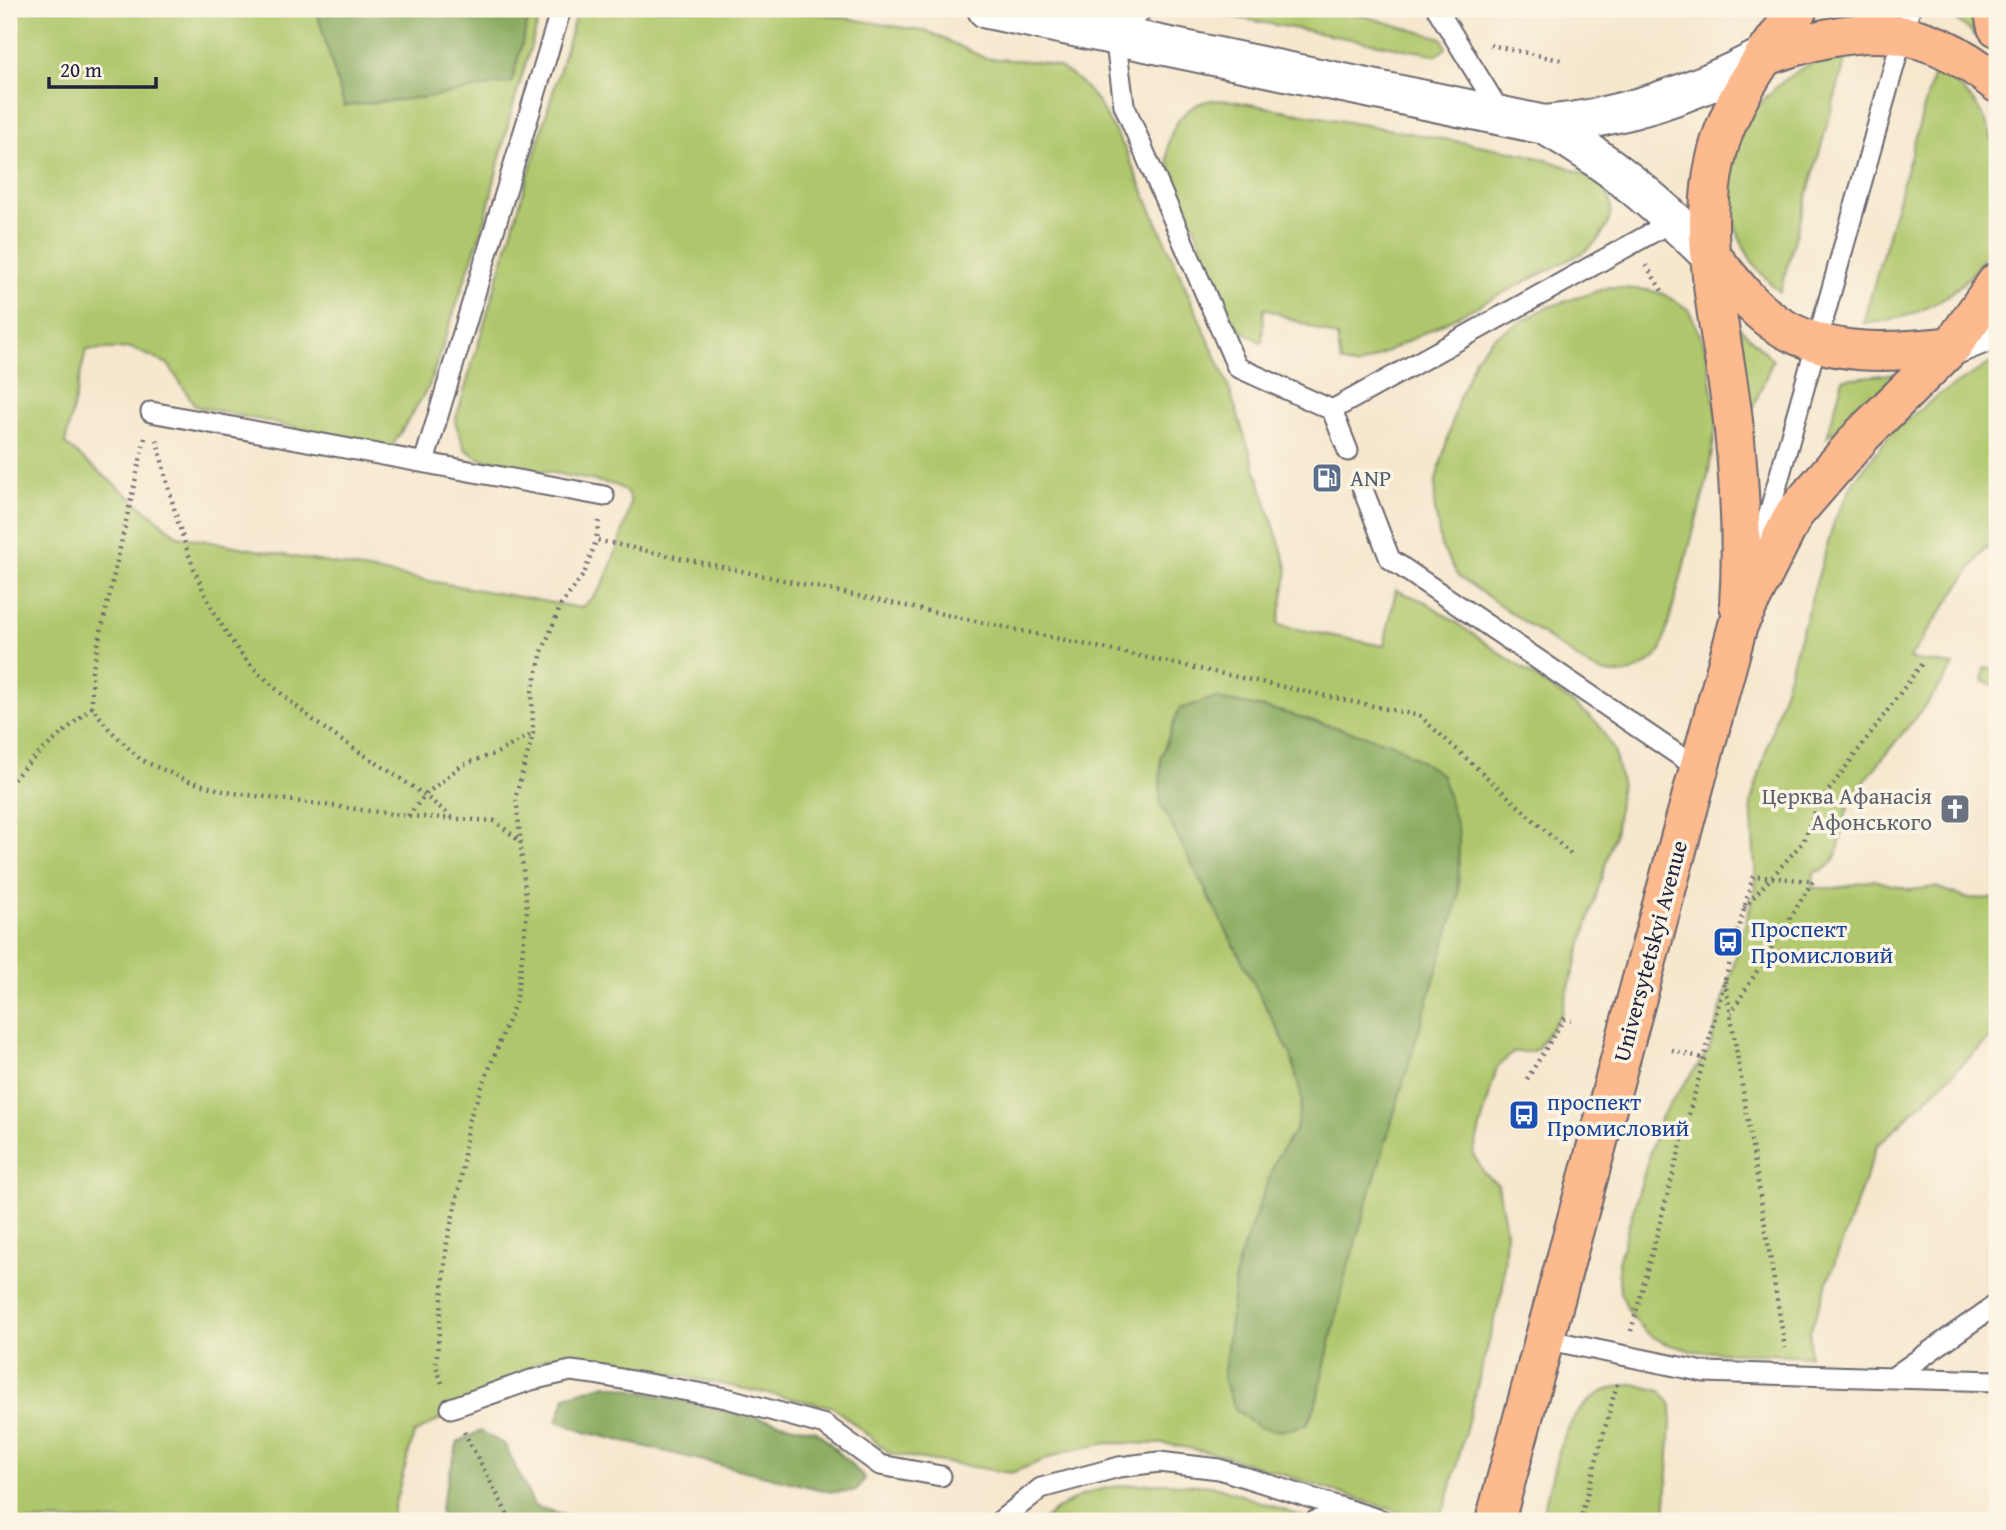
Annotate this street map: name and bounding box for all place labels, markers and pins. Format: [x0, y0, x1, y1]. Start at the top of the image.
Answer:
fuel station icon: ANP [1310, 461, 1344, 495]
place label: ANP [1350, 461, 1391, 494]
place label: Церква Афанасія Афонського [1762, 779, 1932, 838]
church icon: Церква Афанасія Афонського [1938, 792, 1972, 826]
place label: Проспект Промисловий [1751, 912, 1894, 971]
bus stop icon: Проспект Промисловий [1711, 925, 1745, 959]
place label: проспект Промисловий [1547, 1085, 1690, 1144]
bus stop icon: проспект Промисловий [1507, 1098, 1541, 1132]

